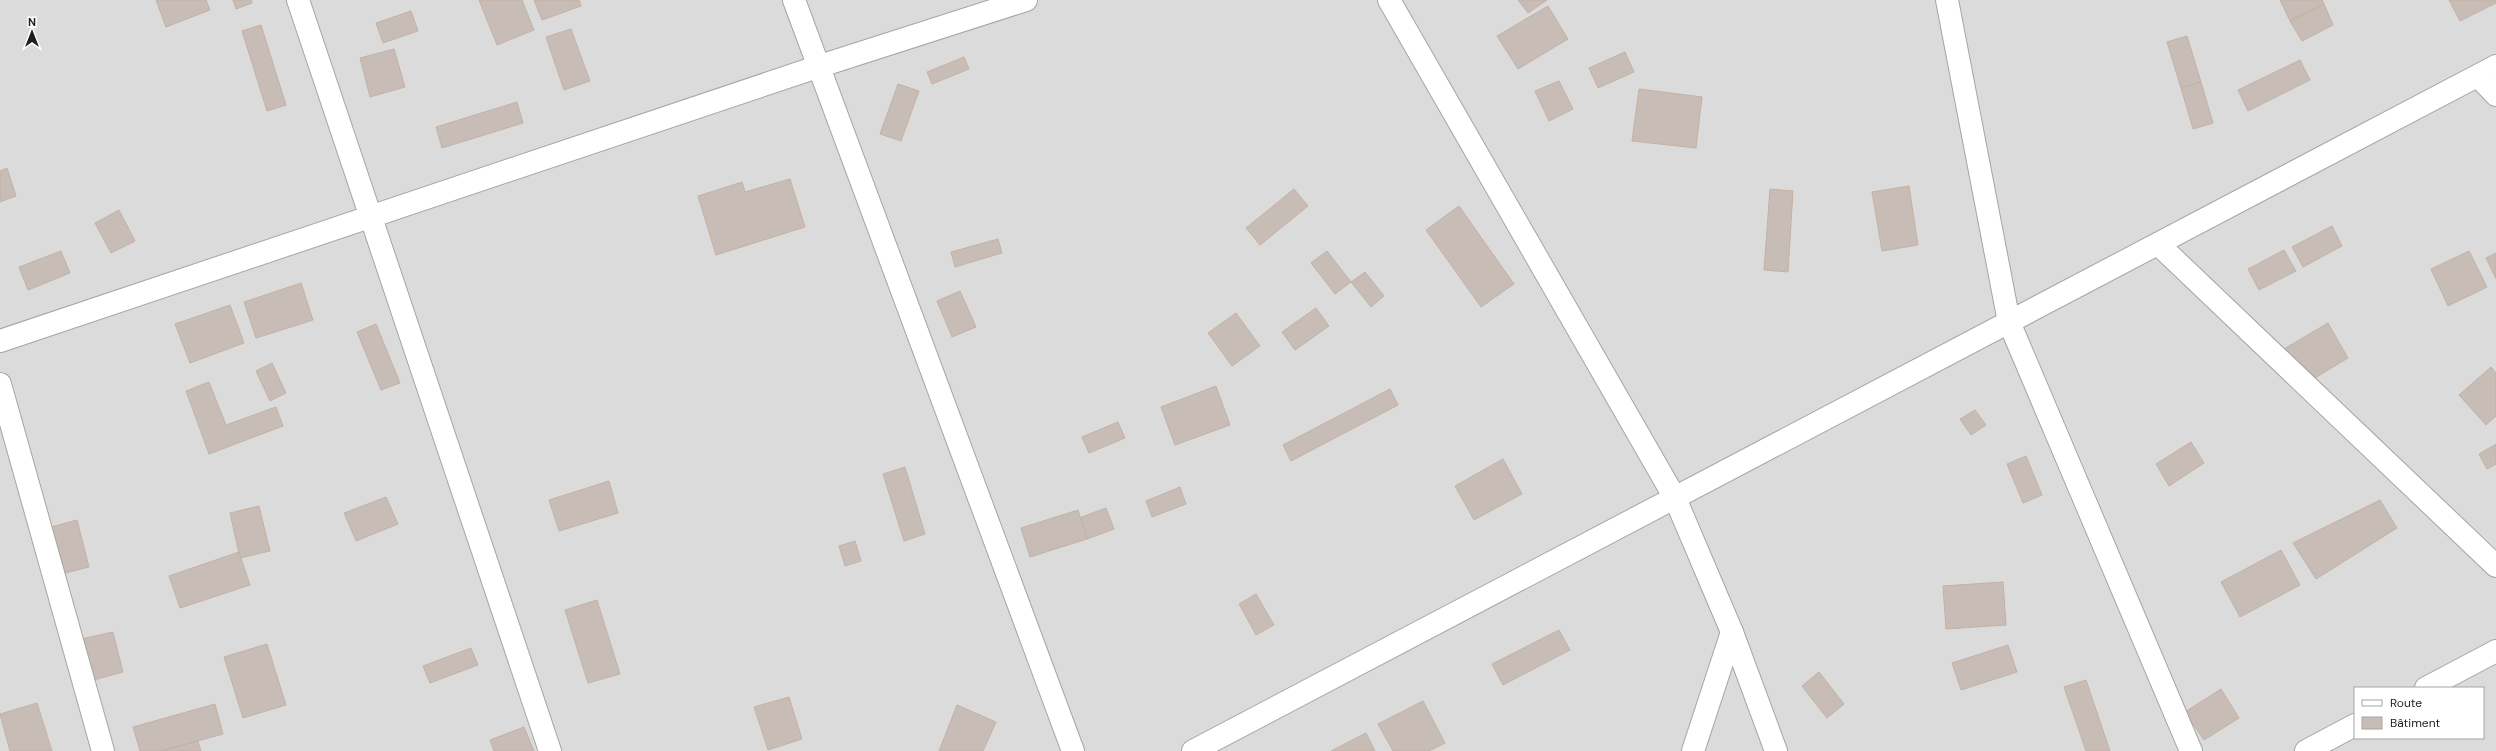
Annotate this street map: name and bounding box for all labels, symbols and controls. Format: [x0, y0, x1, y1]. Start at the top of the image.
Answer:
north arrow [12, 12, 52, 52]
text: N [28, 15, 36, 29]
legend [2354, 687, 2484, 739]
text: Route [2390, 695, 2422, 711]
text: Bâtiment [2390, 715, 2441, 731]

